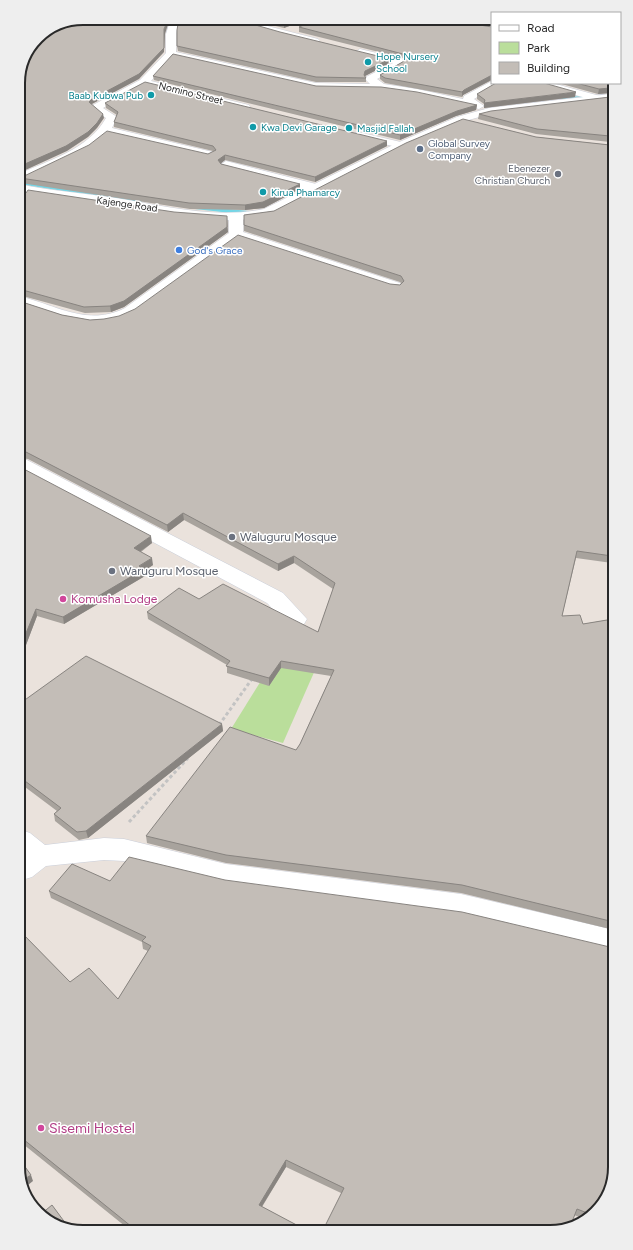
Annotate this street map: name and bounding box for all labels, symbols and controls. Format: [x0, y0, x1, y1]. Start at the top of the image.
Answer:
legend [491, 12, 621, 84]
text: Road [527, 21, 555, 35]
text: Park [527, 41, 550, 55]
place label: Hope Nursery School [376, 50, 439, 75]
marker: Hope Nursery School [363, 57, 373, 67]
text: Building [527, 61, 570, 75]
street label: Nomino Street [157, 79, 225, 107]
place label: Baab Kubwa Pub [68, 89, 143, 102]
marker: Baab Kubwa Pub [146, 90, 156, 100]
place label: Kwa Devi Garage [261, 121, 338, 134]
marker: Kwa Devi Garage [248, 122, 258, 132]
place label: Masjid Fallah [357, 122, 415, 135]
marker: Masjid Fallah [344, 123, 354, 133]
place label: Global Survey Company [428, 137, 491, 162]
marker: Global Survey Company [415, 144, 425, 154]
place label: Ebenezer Christian Church [475, 162, 551, 187]
marker: Ebenezer Christian Church [553, 169, 563, 179]
place label: Kirua Phamarcy [271, 186, 341, 199]
marker: Kirua Phamarcy [258, 187, 268, 197]
street label: Kajenge Road [96, 193, 159, 215]
place label: God's Grace [187, 244, 243, 257]
marker: God's Grace [174, 245, 184, 255]
place label: Waluguru Mosque [240, 530, 337, 544]
marker: Waluguru Mosque [227, 532, 237, 542]
place label: Waruguru Mosque [120, 564, 219, 578]
marker: Waruguru Mosque [107, 566, 117, 576]
place label: Komusha Lodge [71, 592, 158, 606]
marker: Komusha Lodge [58, 594, 68, 604]
place label: Sisemi Hostel [49, 1120, 135, 1137]
marker: Sisemi Hostel [36, 1123, 46, 1133]

